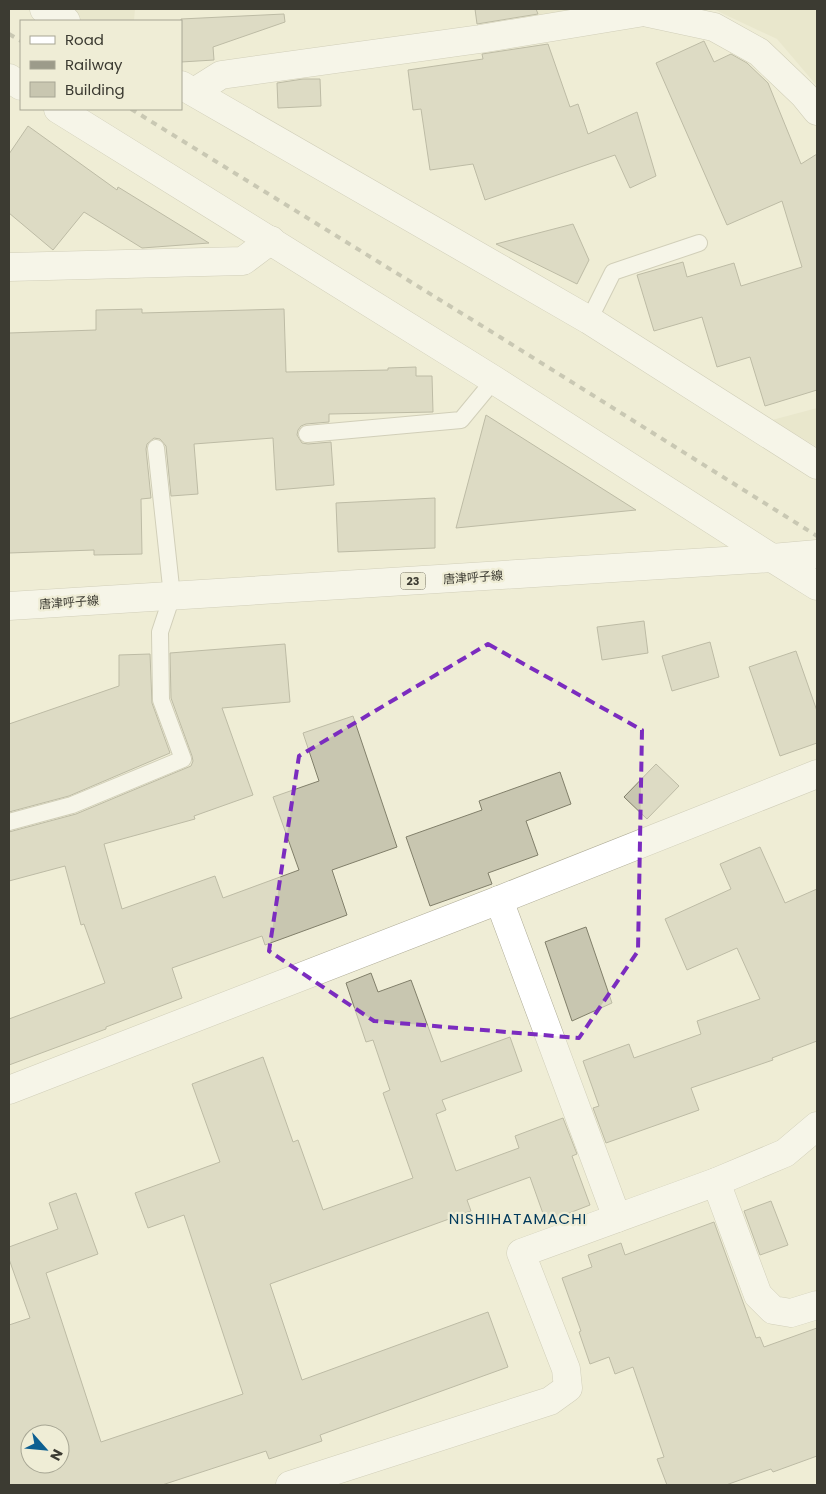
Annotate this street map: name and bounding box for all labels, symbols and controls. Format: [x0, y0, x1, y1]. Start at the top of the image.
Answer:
legend [20, 20, 182, 110]
text: Road [65, 29, 104, 50]
text: Railway [65, 54, 123, 75]
text: Building [65, 79, 125, 100]
street label: 唐津呼子線 [442, 566, 504, 588]
road number: 23 [400, 572, 426, 590]
street label: 唐津呼子線 [38, 591, 100, 613]
district label: NISHIHATAMACHI [449, 1208, 587, 1229]
north arrow [20, 1424, 70, 1474]
text: N [45, 1446, 68, 1464]

